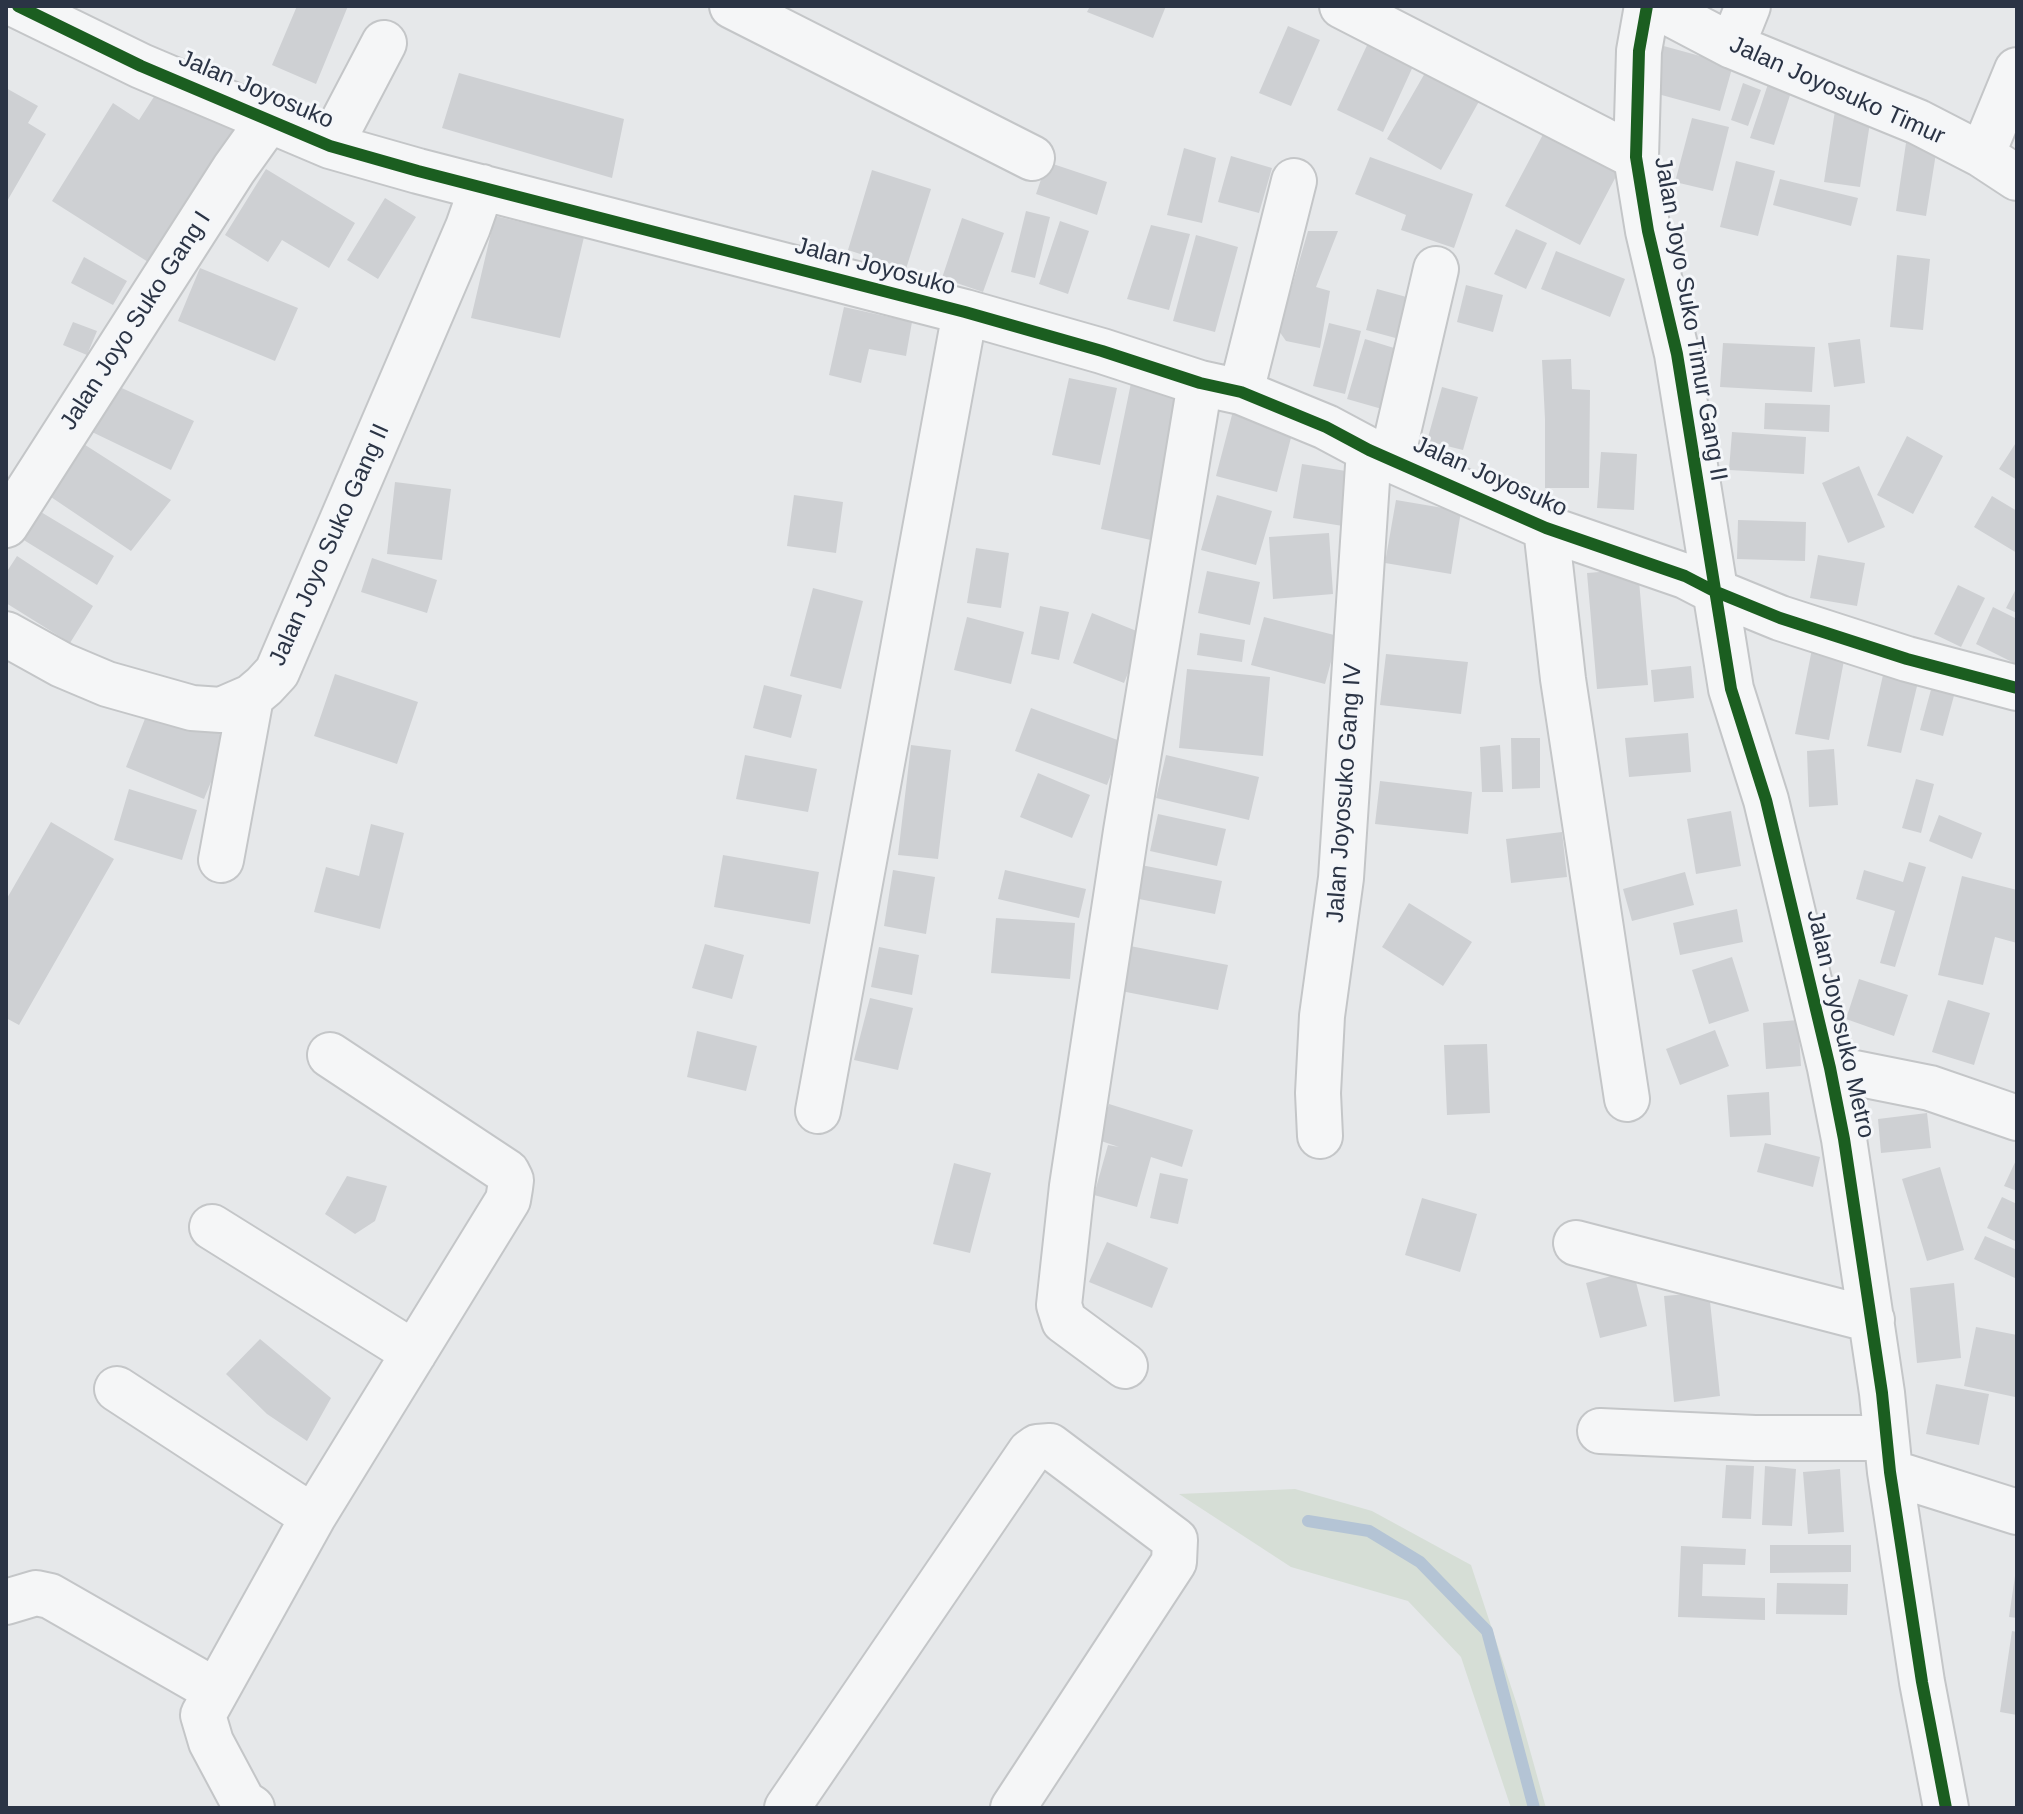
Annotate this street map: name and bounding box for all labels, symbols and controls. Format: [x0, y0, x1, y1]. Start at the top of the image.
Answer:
street label: Jalan Joyosuko Timur [1725, 31, 1949, 151]
street label: Jalan Joyosuko [174, 44, 338, 136]
street label: Jalan Joyo Suko Timur Gang II [1647, 155, 1733, 483]
street label: Jalan Joyo Suko Gang I [55, 206, 217, 436]
street label: Jalan Joyosuko [791, 232, 959, 302]
street label: Jalan Joyo Suko Gang II [264, 420, 396, 670]
street label: Jalan Joyosuko [1409, 430, 1571, 524]
street label: Jalan Joyosuko Gang IV [1322, 662, 1368, 924]
street label: Jalan Joyosuko Metro [1800, 907, 1880, 1141]

